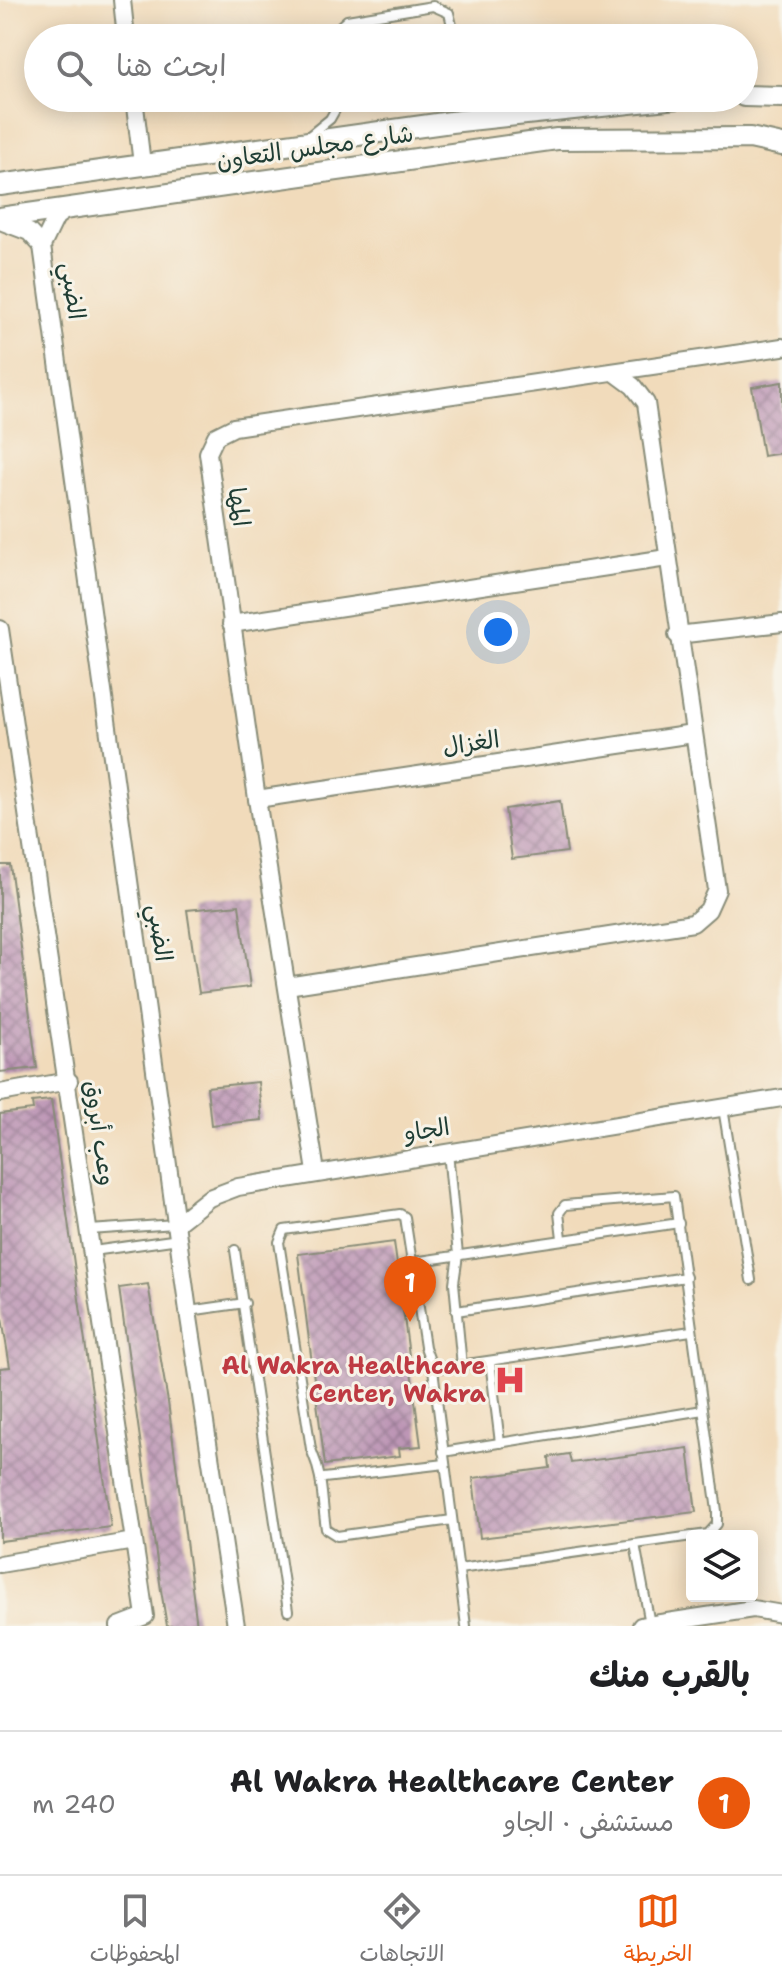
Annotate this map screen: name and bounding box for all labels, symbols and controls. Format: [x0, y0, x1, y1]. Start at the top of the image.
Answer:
search box [24, 24, 758, 112]
text: ابحث هنا [116, 45, 227, 86]
icon: search [52, 46, 96, 90]
street label: شارع مجلس التعاون [214, 117, 416, 178]
street label: الضبي [48, 260, 93, 322]
street label: المها [220, 485, 258, 529]
your location [478, 612, 518, 652]
street label: الغزال [440, 723, 502, 763]
street label: الضبي [135, 902, 180, 964]
street label: وعب أبروق [77, 1078, 123, 1188]
street label: الجاو [401, 1111, 452, 1150]
pin: 1 [384, 1256, 436, 1322]
place label: Al Wakra Healthcare Center, Wakra [222, 1350, 487, 1410]
hospital icon: Al Wakra Healthcare Center, Wakra [493, 1363, 527, 1397]
map controls [686, 1530, 758, 1602]
button: layers [686, 1530, 758, 1602]
text: بالقرب منك [589, 1652, 750, 1698]
text: Al Wakra Healthcare Center [230, 1761, 674, 1802]
text: 240 m [32, 1786, 116, 1821]
text: 1 [718, 1786, 730, 1821]
text: مستشفى · الجاو [504, 1804, 674, 1839]
tab: المحفوظات [90, 1889, 180, 1973]
tab: الاتجاهات [360, 1889, 444, 1973]
tab: الخريطة [624, 1889, 692, 1973]

